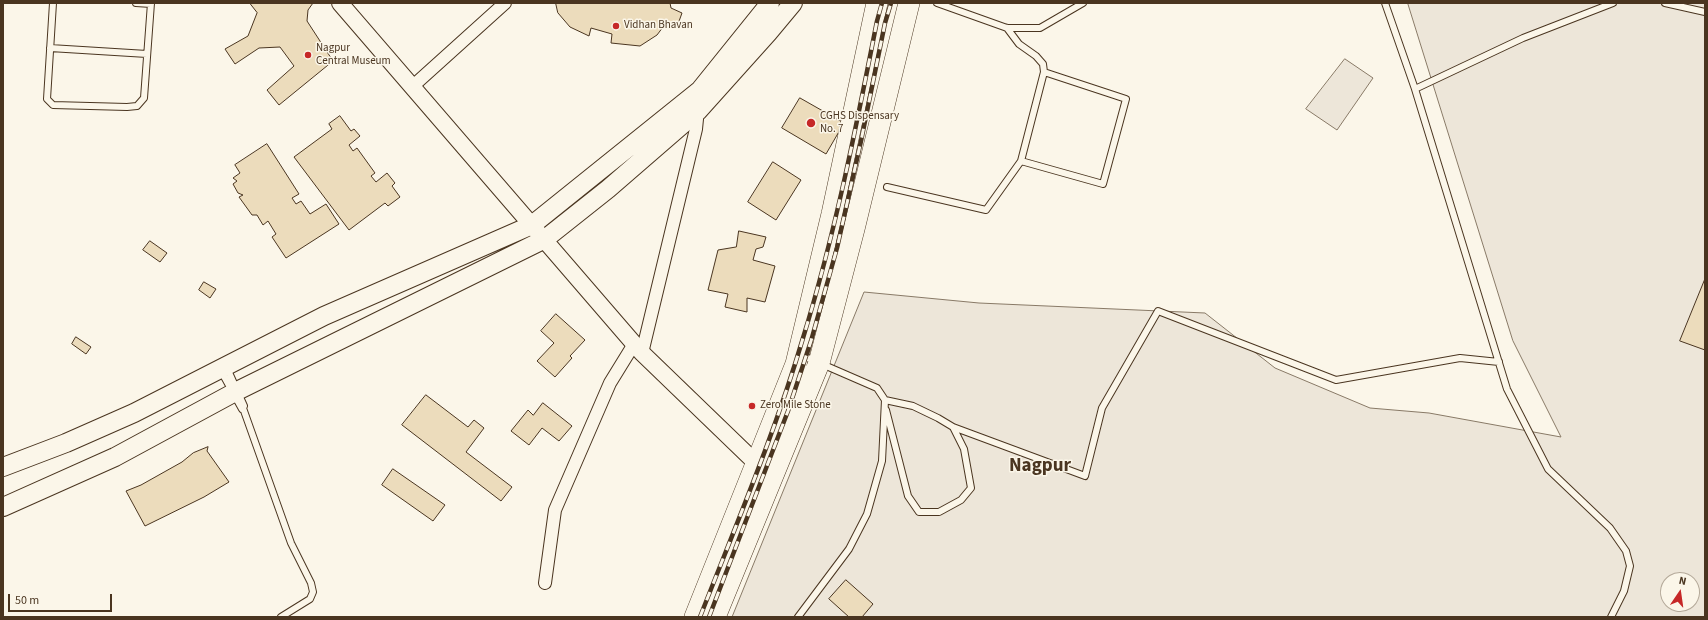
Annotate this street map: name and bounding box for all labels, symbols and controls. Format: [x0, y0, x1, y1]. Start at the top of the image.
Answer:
place label: Vidhan Bhavan [624, 19, 693, 33]
marker: Vidhan Bhavan [611, 21, 621, 31]
place label: Nagpur Central Museum [316, 42, 391, 68]
marker: Nagpur Central Museum [303, 50, 313, 60]
place label: CGHS Dispensary No. 7 [820, 110, 899, 136]
marker: CGHS Dispensary No. 7 [805, 117, 817, 129]
place label: Zero Mile Stone [760, 399, 831, 413]
marker: Zero Mile Stone [747, 401, 757, 411]
district label: Nagpur [1009, 456, 1071, 478]
north arrow [1660, 572, 1700, 612]
text: N [1677, 573, 1688, 589]
scale bar [10, 586, 114, 612]
text: 50 m [15, 592, 39, 609]

